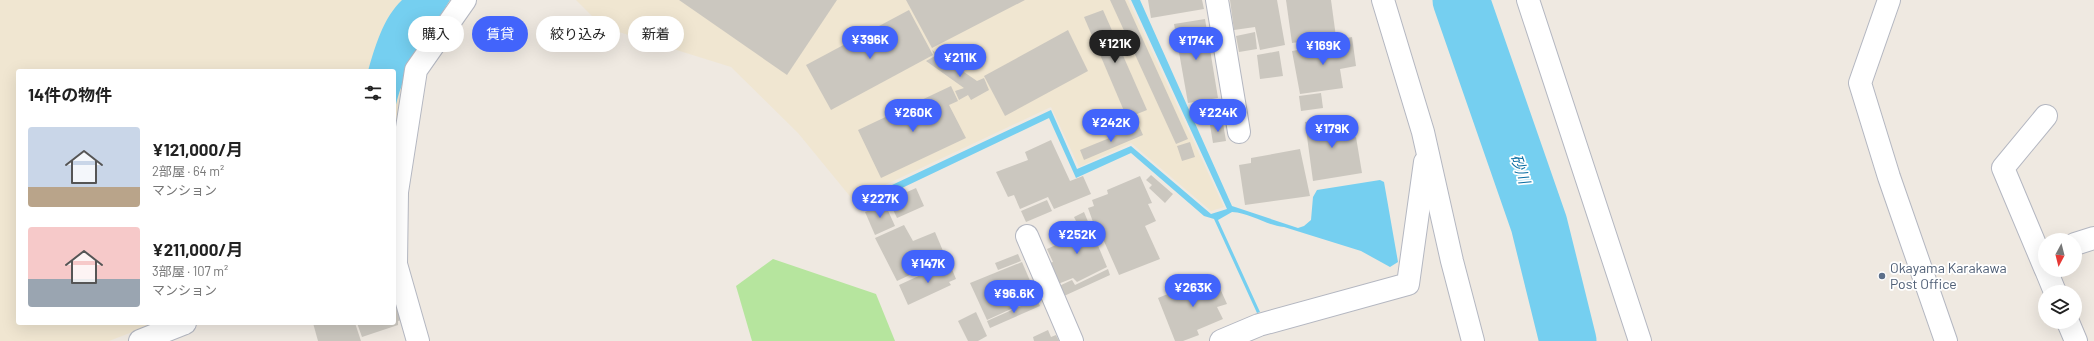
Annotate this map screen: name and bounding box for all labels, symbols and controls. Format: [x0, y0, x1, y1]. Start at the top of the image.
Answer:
chip: 購入 [408, 16, 464, 52]
chip: 賃貸 [472, 16, 528, 52]
chip: 絞り込み [536, 16, 620, 52]
chip: 新着 [628, 16, 684, 52]
pin: ¥396K [842, 26, 898, 60]
pin: ¥174K [1168, 27, 1224, 61]
pin: ¥121K [1087, 30, 1143, 64]
text: ¥396K [851, 31, 889, 47]
text: ¥174K [1178, 32, 1214, 48]
pin: ¥169K [1295, 32, 1351, 66]
text: ¥121K [1098, 35, 1132, 51]
text: ¥169K [1305, 37, 1341, 53]
pin: ¥211K [932, 44, 988, 78]
text: ¥211K [943, 49, 977, 65]
icon: filters [362, 82, 384, 104]
text: 14件の物件 [28, 84, 112, 104]
pin: ¥260K [885, 99, 941, 133]
pin: ¥224K [1190, 99, 1246, 133]
text: ¥260K [894, 104, 932, 120]
text: ¥224K [1198, 104, 1238, 120]
pin: ¥242K [1083, 109, 1139, 143]
text: ¥242K [1091, 114, 1131, 130]
pin: ¥179K [1304, 115, 1360, 149]
text: ¥179K [1314, 120, 1350, 136]
text: ¥121,000/月 [152, 139, 243, 159]
icon: home [60, 143, 108, 191]
water label: 砂川 [1508, 152, 1535, 188]
text: 2部屋 · 64 m² [152, 163, 224, 179]
text: マンション [152, 182, 217, 198]
pin: ¥227K [852, 185, 908, 219]
text: ¥227K [861, 190, 899, 206]
pin: ¥252K [1049, 221, 1105, 255]
text: ¥252K [1058, 226, 1096, 242]
north arrow [2038, 233, 2082, 277]
map controls [2038, 233, 2082, 329]
text: ¥211,000/月 [152, 239, 243, 259]
icon: home [60, 243, 108, 291]
pin: ¥147K [900, 250, 956, 284]
text: ¥147K [910, 255, 946, 271]
place label: Okayama Karakawa Post Office [1890, 259, 2007, 292]
text: 3部屋 · 107 m² [152, 263, 228, 279]
marker: Okayama Karakawa Post Office [1877, 271, 1887, 281]
pin: ¥263K [1165, 274, 1221, 308]
text: ¥263K [1174, 279, 1212, 295]
pin: ¥96.6K [981, 280, 1047, 314]
text: マンション [152, 282, 217, 298]
text: ¥96.6K [993, 285, 1035, 301]
button: layers [2038, 285, 2082, 329]

